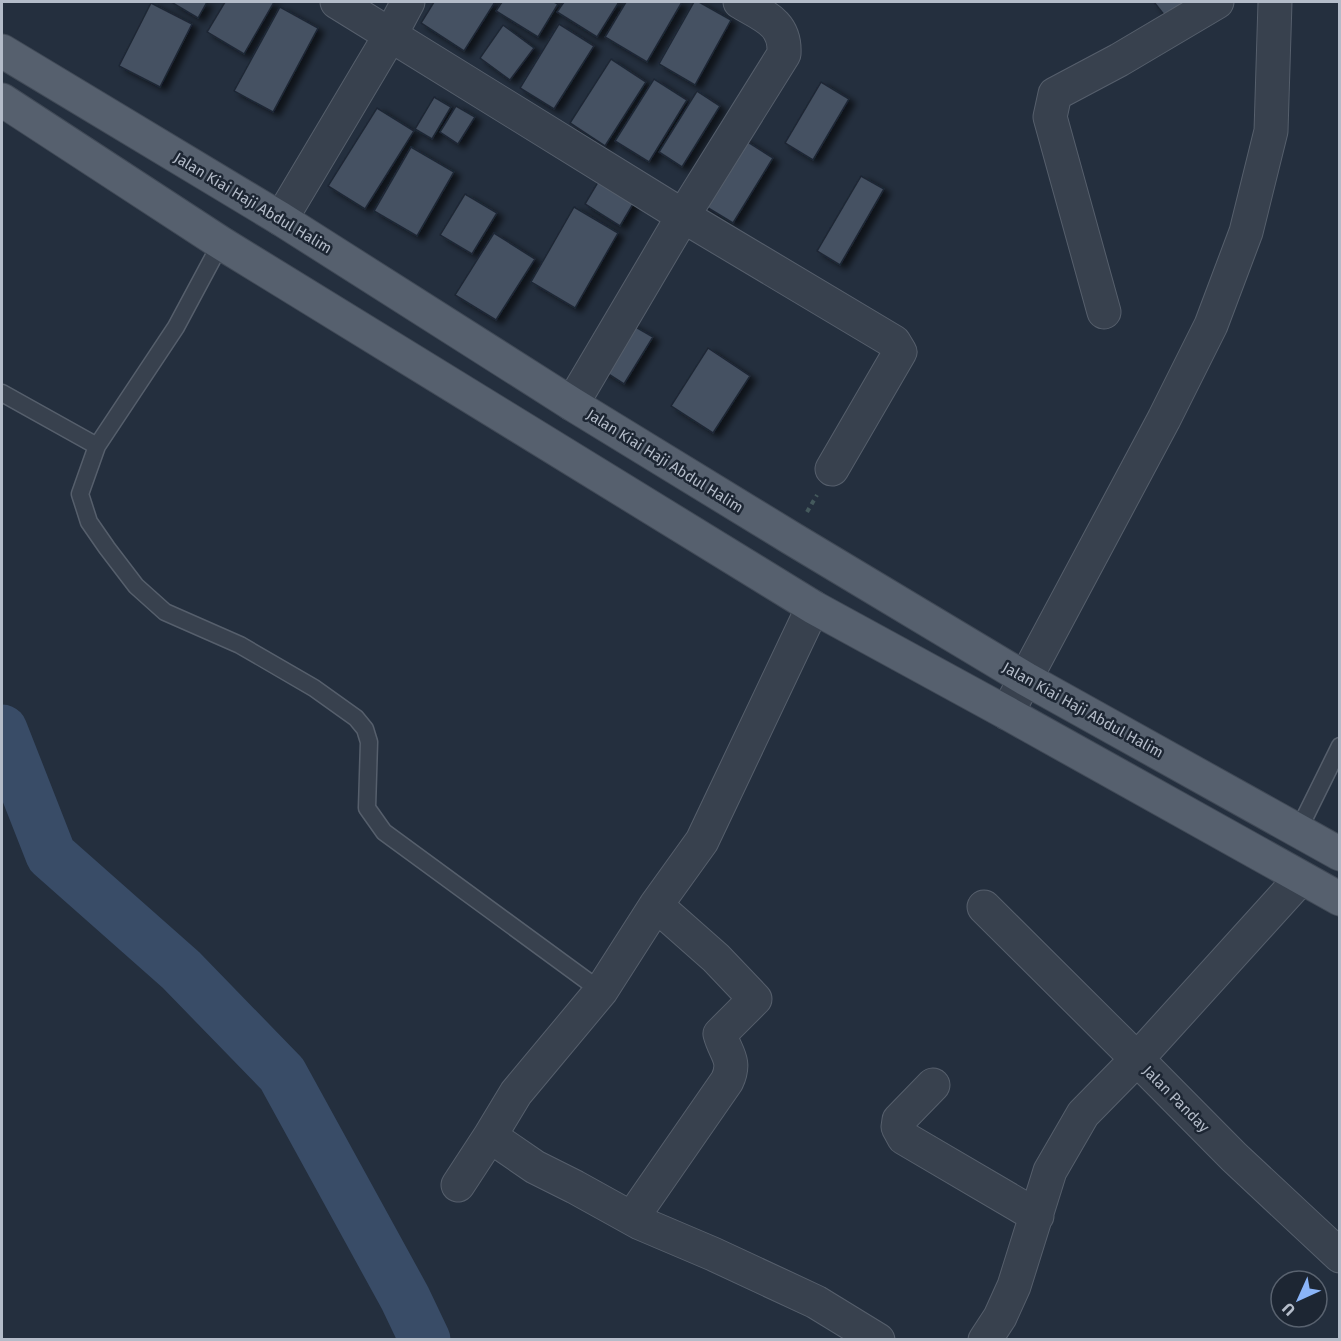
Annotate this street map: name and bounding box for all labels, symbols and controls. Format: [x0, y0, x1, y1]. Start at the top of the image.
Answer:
street label: Jalan Kiai Haji Abdul Halim [171, 149, 335, 257]
street label: Jalan Kiai Haji Abdul Halim [583, 405, 747, 517]
street label: Jalan Kiai Haji Abdul Halim [999, 658, 1167, 762]
street label: Jalan Panday [1139, 1062, 1214, 1137]
north arrow [1269, 1269, 1329, 1329]
text: U [1278, 1299, 1299, 1320]

